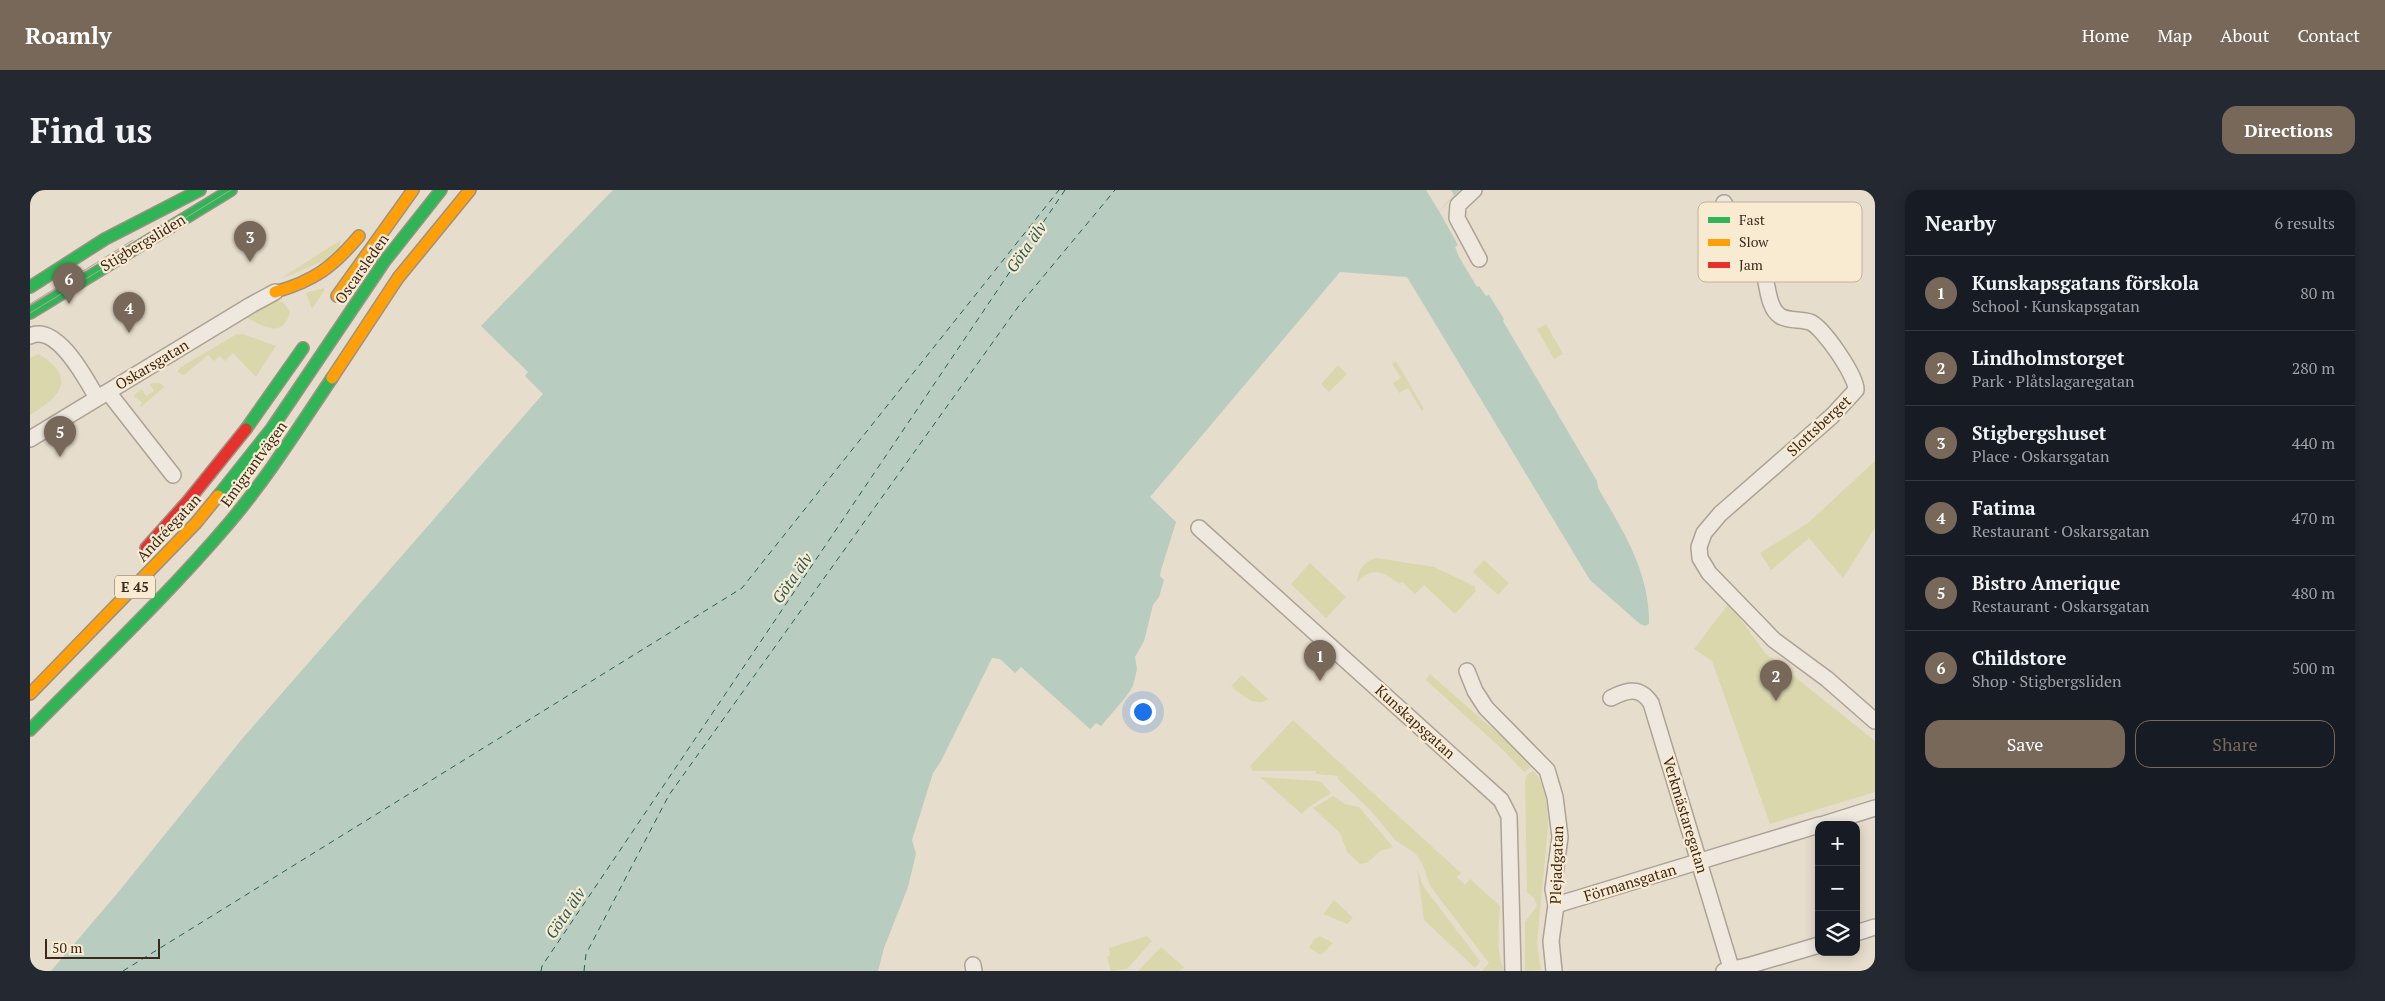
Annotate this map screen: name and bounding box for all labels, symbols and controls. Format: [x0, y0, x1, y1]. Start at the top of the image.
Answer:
text: Roamly [25, 19, 112, 51]
text: Home [2082, 23, 2129, 47]
text: Map [2157, 23, 2192, 47]
text: About [2220, 23, 2269, 47]
text: Contact [2297, 23, 2360, 47]
button: Directions [2222, 106, 2355, 154]
text: Find us [30, 107, 152, 153]
legend [1698, 202, 1862, 282]
street label: Stigbergsliden [96, 209, 189, 275]
text: Nearby [1925, 209, 1996, 237]
text: Fast [1739, 210, 1766, 229]
text: 6 results [2275, 212, 2335, 234]
water label: Göta älv [1001, 217, 1052, 277]
pin: 3 [234, 221, 266, 262]
street label: Oscarsleden [330, 229, 393, 307]
text: Slow [1739, 232, 1769, 251]
text: Jam [1739, 255, 1763, 274]
pin: 6 [53, 263, 85, 304]
text: Kunskapsgatans förskola [1972, 270, 2199, 295]
text: 1 [1936, 282, 1946, 304]
text: 80 m [2300, 282, 2335, 304]
pin: 4 [113, 292, 145, 333]
text: School · Kunskapsgatan [1972, 295, 2140, 317]
street label: Oskarsgatan [111, 334, 192, 394]
text: Lindholmstorget [1972, 345, 2124, 370]
text: 2 [1936, 357, 1946, 379]
text: 280 m [2292, 357, 2335, 379]
text: Park · Plåtslagaregatan [1972, 370, 2135, 392]
street label: Slottsberget [1782, 390, 1855, 460]
pin: 5 [44, 416, 76, 457]
street label: Emigrantvägen [215, 416, 291, 510]
text: Stigbergshuset [1972, 420, 2106, 445]
text: 3 [1936, 432, 1946, 454]
text: 440 m [2292, 432, 2335, 454]
text: Place · Oskarsgatan [1972, 445, 2109, 467]
street label: Andréegatan [132, 489, 205, 566]
text: Fatima [1972, 495, 2036, 520]
text: 4 [1936, 507, 1946, 529]
text: 470 m [2292, 507, 2335, 529]
text: Restaurant · Oskarsgatan [1972, 520, 2150, 542]
water label: Göta älv [767, 548, 818, 608]
text: Bistro Amerique [1972, 570, 2121, 595]
road number: E 45 [115, 576, 155, 598]
text: 5 [1936, 582, 1946, 604]
text: 480 m [2292, 582, 2335, 604]
text: Restaurant · Oskarsgatan [1972, 595, 2150, 617]
pin: 1 [1304, 640, 1336, 681]
text: Childstore [1972, 645, 2066, 670]
text: 6 [1936, 657, 1946, 679]
text: 500 m [2292, 657, 2335, 679]
pin: 2 [1760, 660, 1792, 701]
text: Shop · Stigbergsliden [1972, 670, 2122, 692]
street label: Kunskapsgatan [1371, 680, 1460, 763]
your location [1130, 699, 1156, 725]
button: Save [1925, 720, 2125, 768]
button: Share [2135, 720, 2335, 768]
street label: Verkmästaregatan [1659, 754, 1713, 876]
map controls [1815, 821, 1860, 956]
button: + [1815, 821, 1860, 866]
street label: Plejadgatan [1545, 825, 1567, 905]
street label: Förmansgatan [1581, 858, 1678, 906]
button: − [1815, 866, 1860, 911]
water label: Göta älv [540, 883, 591, 943]
button: layers [1815, 911, 1860, 956]
scale bar [45, 936, 160, 959]
text: 50 m [52, 938, 82, 957]

